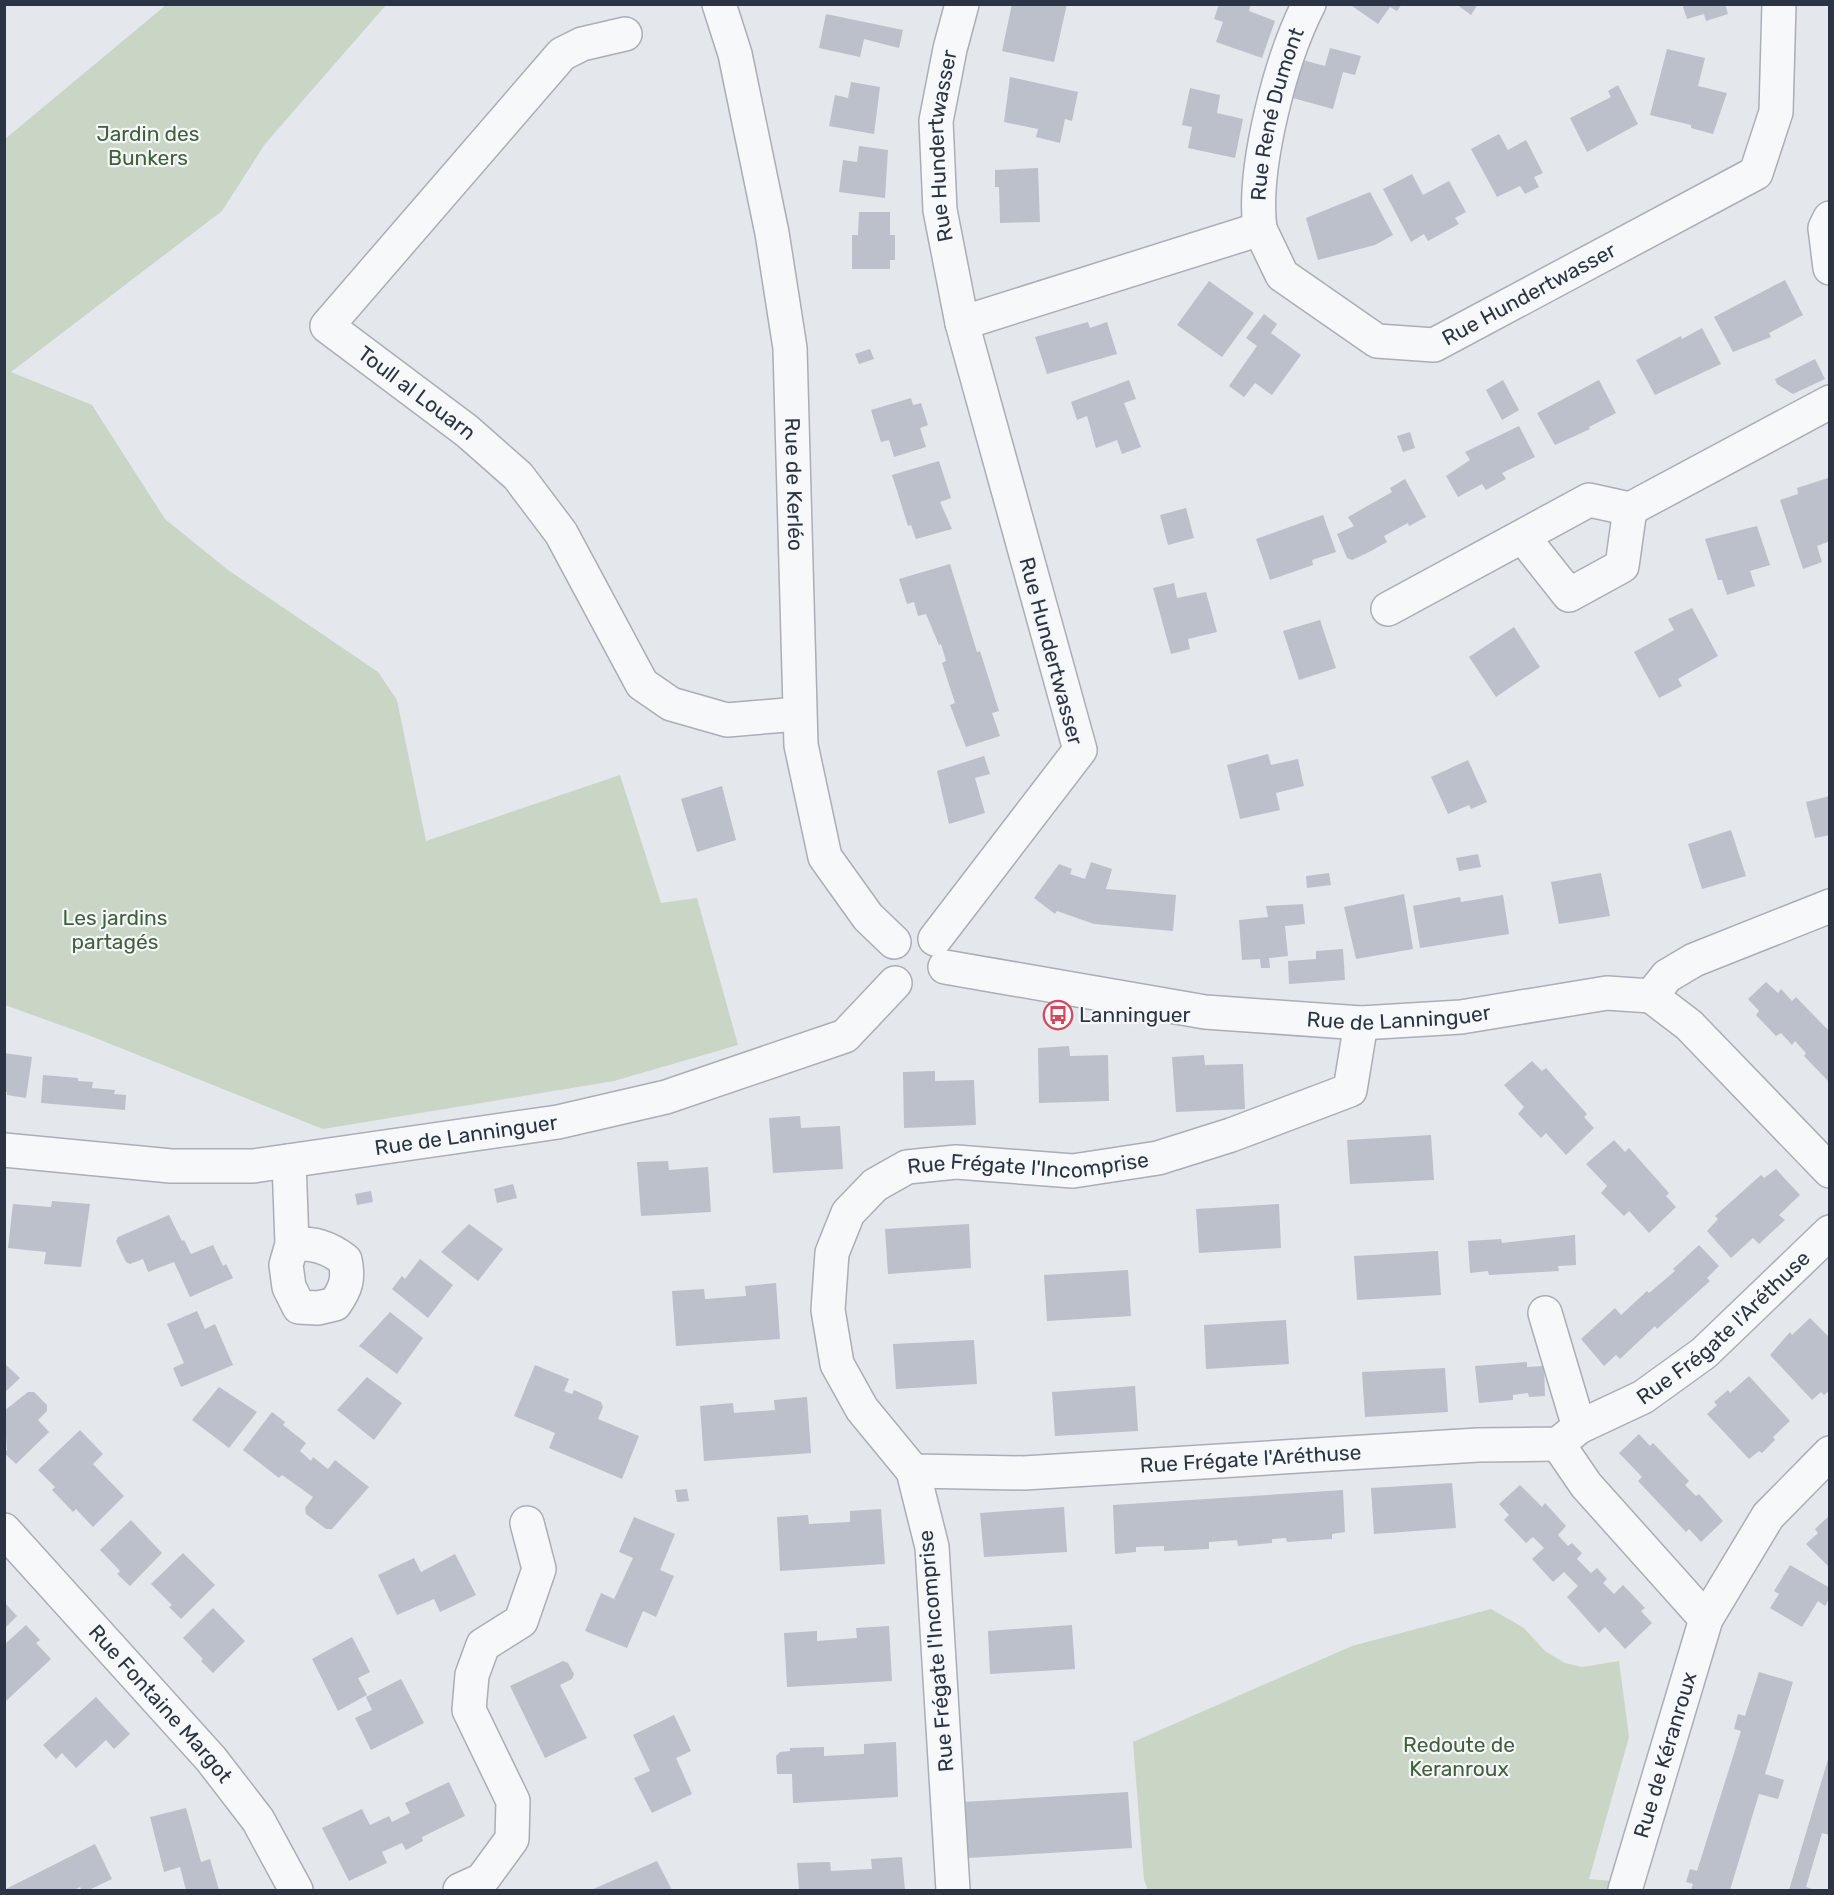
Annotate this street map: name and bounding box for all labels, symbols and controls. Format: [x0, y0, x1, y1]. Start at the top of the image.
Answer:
street label: Rue René Dumont [1246, 24, 1309, 201]
street label: Rue Hundertwasser [923, 48, 962, 244]
park label: Jardin des Bunkers [97, 121, 200, 170]
street label: Rue Hundertwasser [1438, 237, 1620, 350]
street label: Toull al Louarn [353, 341, 481, 445]
street label: Rue de Kerléo [780, 417, 809, 551]
street label: Rue Hundertwasser [1014, 554, 1089, 748]
park label: Les jardins partagés [63, 905, 167, 954]
bus stop icon: Lanninguer [1042, 999, 1074, 1031]
street label: Rue de Lanninguer [1306, 999, 1492, 1035]
place label: Lanninguer [1079, 1002, 1191, 1027]
street label: Rue de Lanninguer [373, 1109, 559, 1160]
street label: Rue Frégate l'Incomprise [906, 1147, 1150, 1183]
street label: Rue Frégate l'Aréthuse [1632, 1245, 1815, 1409]
street label: Rue Frégate l'Aréthuse [1139, 1439, 1362, 1478]
street label: Rue Frégate l'Incomprise [912, 1529, 959, 1773]
street label: Rue Fontaine Margot [84, 1619, 238, 1788]
street label: Rue de Kéranroux [1628, 1669, 1702, 1841]
park label: Redoute de Keranroux [1403, 1732, 1515, 1781]

